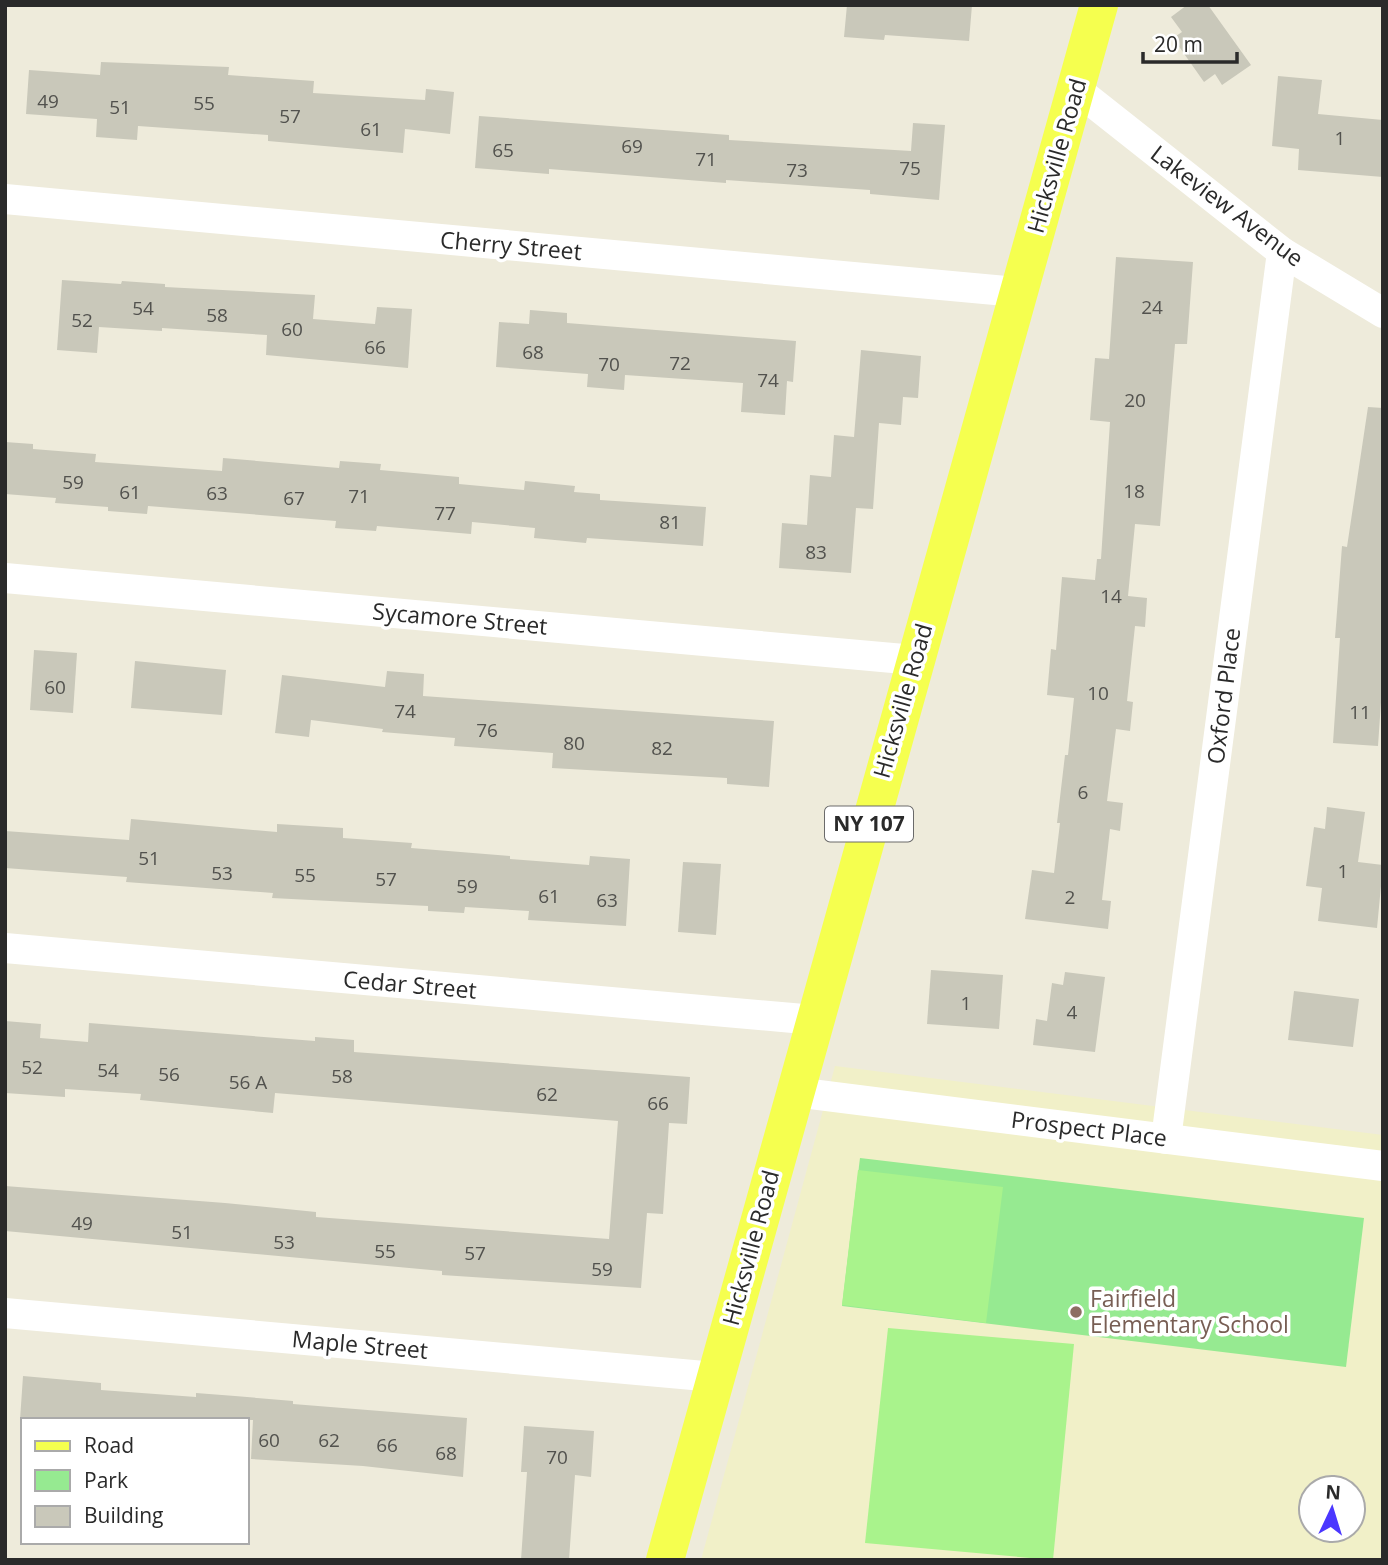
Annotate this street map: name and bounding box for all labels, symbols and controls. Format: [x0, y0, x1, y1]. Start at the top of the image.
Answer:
scale bar [1143, 21, 1238, 65]
text: 20 m [1154, 30, 1203, 58]
street label: Hicksville Road [1019, 75, 1093, 237]
house number: 49 [37, 88, 59, 114]
house number: 55 [193, 90, 215, 116]
house number: 51 [109, 94, 131, 120]
house number: 57 [279, 103, 301, 129]
house number: 61 [360, 116, 382, 142]
house number: 1 [1335, 125, 1345, 151]
house number: 69 [621, 133, 643, 159]
house number: 65 [492, 137, 514, 163]
street label: Lakeview Avenue [1145, 137, 1311, 273]
house number: 71 [695, 146, 717, 172]
house number: 75 [899, 155, 921, 181]
house number: 73 [786, 157, 808, 183]
street label: Cherry Street [439, 223, 583, 267]
house number: 24 [1141, 294, 1163, 320]
house number: 54 [132, 295, 154, 321]
house number: 58 [206, 302, 228, 328]
house number: 52 [71, 307, 93, 333]
house number: 60 [281, 316, 303, 342]
house number: 66 [364, 334, 386, 360]
house number: 68 [522, 339, 544, 365]
house number: 72 [669, 350, 691, 376]
house number: 70 [598, 351, 620, 377]
house number: 74 [757, 367, 779, 393]
house number: 20 [1124, 387, 1146, 413]
house number: 59 [62, 469, 84, 495]
house number: 18 [1123, 478, 1145, 504]
house number: 61 [119, 479, 141, 505]
house number: 63 [206, 480, 228, 506]
house number: 71 [348, 483, 370, 509]
house number: 67 [283, 485, 305, 511]
house number: 77 [434, 500, 456, 526]
house number: 81 [659, 509, 681, 535]
house number: 83 [805, 539, 827, 565]
house number: 14 [1100, 583, 1122, 609]
street label: Sycamore Street [371, 594, 549, 642]
street label: Hicksville Road [865, 620, 939, 782]
street label: Oxford Place [1199, 626, 1247, 766]
house number: 60 [44, 674, 66, 700]
house number: 10 [1087, 680, 1109, 706]
house number: 74 [394, 698, 416, 724]
house number: 11 [1349, 699, 1371, 725]
house number: 76 [476, 717, 498, 743]
house number: 80 [563, 730, 585, 756]
house number: 82 [651, 735, 673, 761]
house number: 6 [1078, 779, 1088, 805]
road number: NY 107 [825, 806, 913, 842]
house number: 51 [138, 845, 160, 871]
house number: 1 [1338, 858, 1348, 884]
house number: 53 [211, 860, 233, 886]
house number: 55 [294, 862, 316, 888]
house number: 57 [375, 866, 397, 892]
house number: 59 [456, 873, 478, 899]
house number: 61 [538, 883, 560, 909]
house number: 2 [1065, 884, 1075, 910]
house number: 63 [596, 887, 618, 913]
street label: Cedar Street [342, 962, 478, 1006]
house number: 1 [961, 990, 971, 1016]
house number: 4 [1067, 999, 1078, 1025]
house number: 52 [21, 1054, 43, 1080]
house number: 54 [97, 1057, 119, 1083]
house number: 56 [158, 1061, 180, 1087]
house number: 58 [331, 1063, 353, 1089]
house number: 56 A [229, 1069, 267, 1095]
house number: 62 [536, 1081, 558, 1107]
house number: 66 [647, 1090, 669, 1116]
street label: Prospect Place [1009, 1103, 1169, 1153]
street label: Hicksville Road [714, 1167, 786, 1329]
house number: 49 [71, 1210, 93, 1236]
house number: 51 [171, 1219, 193, 1245]
house number: 53 [273, 1229, 295, 1255]
house number: 55 [374, 1238, 396, 1264]
house number: 57 [464, 1240, 486, 1266]
house number: 59 [591, 1256, 613, 1282]
place label: Fairfield Elementary School [1090, 1282, 1289, 1340]
marker: Fairfield Elementary School [1068, 1304, 1084, 1320]
street label: Maple Street [291, 1322, 429, 1366]
legend [21, 1418, 248, 1544]
house number: 60 [258, 1427, 280, 1453]
house number: 62 [318, 1427, 340, 1453]
text: Road [84, 1431, 134, 1459]
house number: 66 [376, 1432, 398, 1458]
house number: 68 [435, 1440, 457, 1466]
house number: 70 [546, 1444, 568, 1470]
text: Park [84, 1466, 128, 1494]
north arrow [1297, 1474, 1367, 1544]
text: N [1325, 1479, 1342, 1506]
text: Building [84, 1501, 163, 1529]

